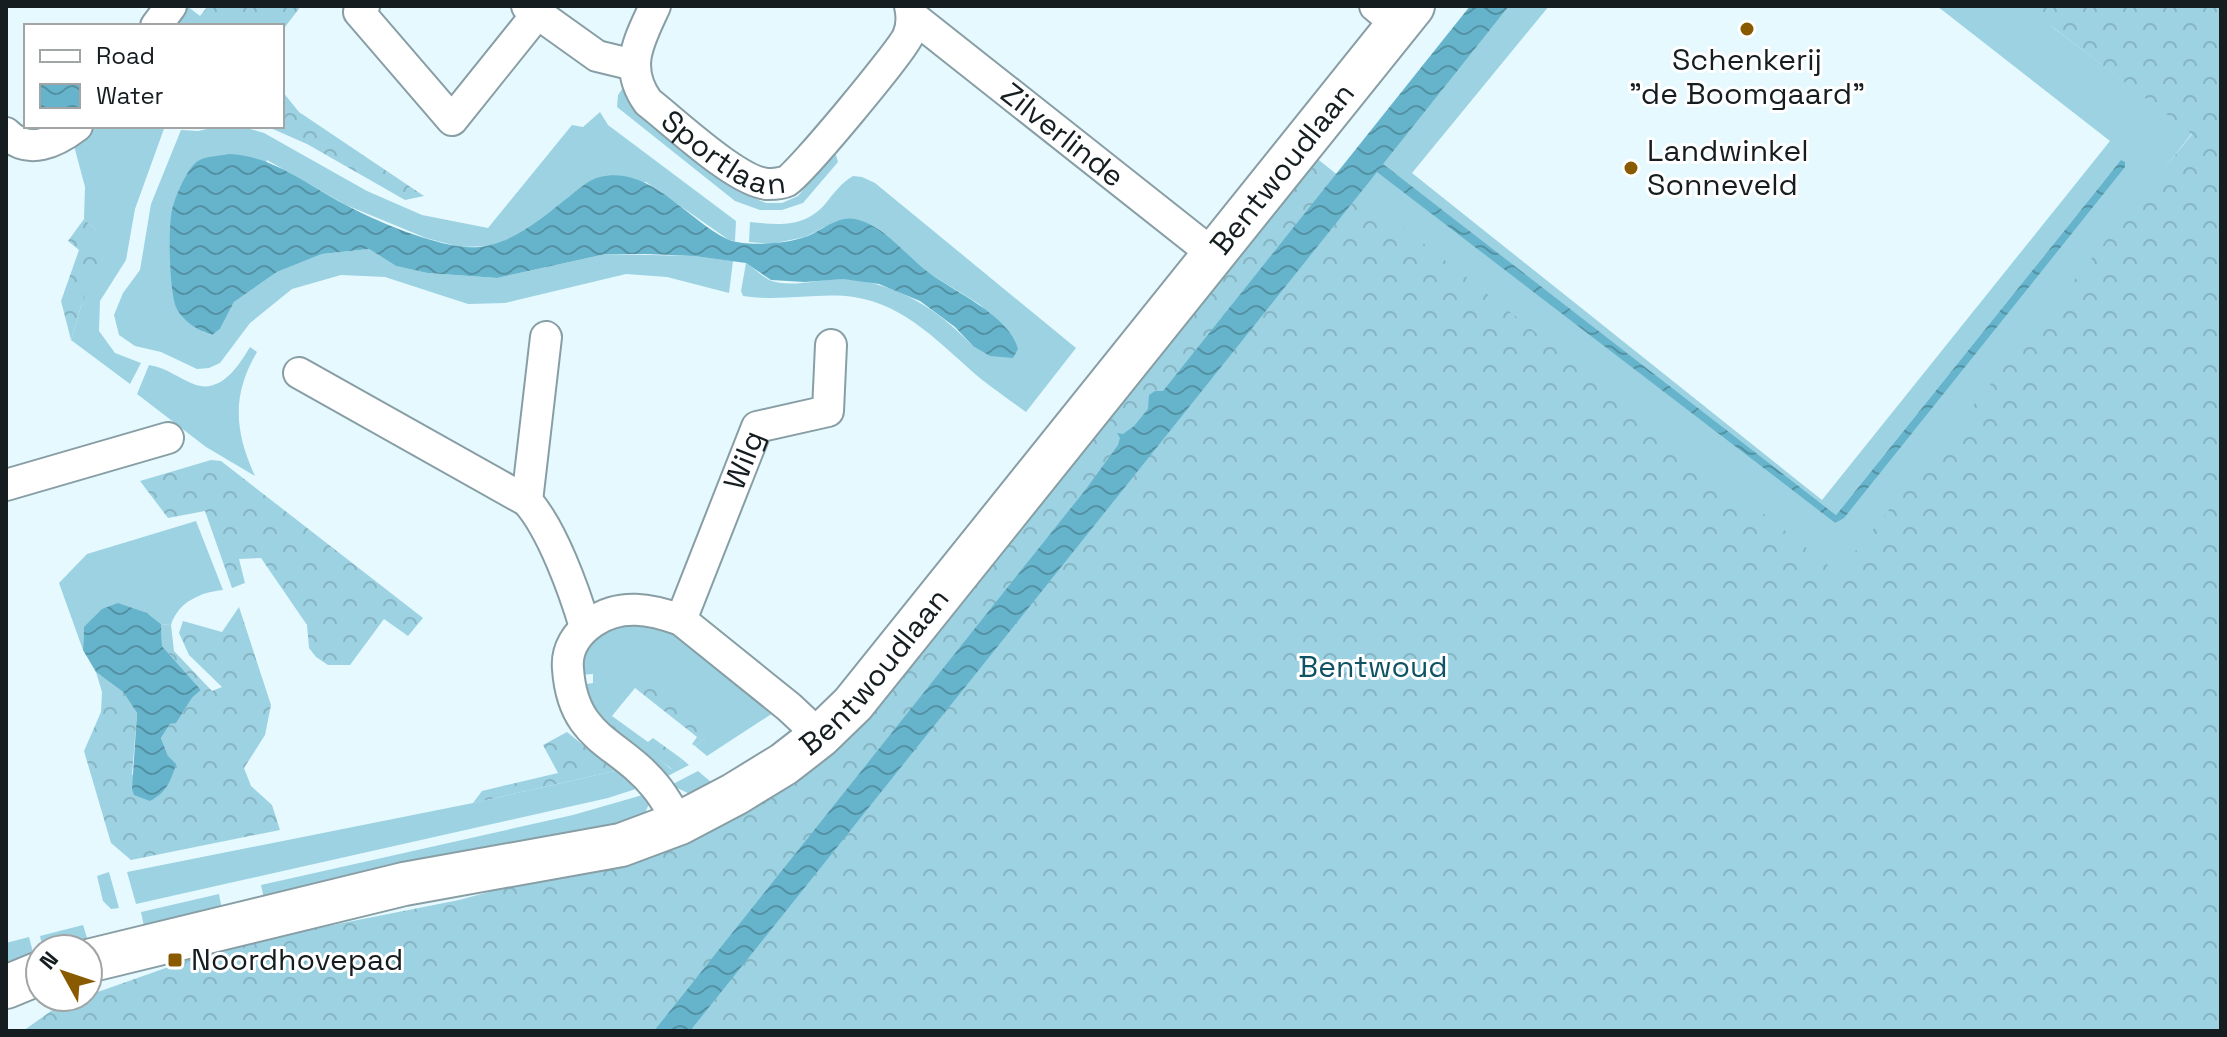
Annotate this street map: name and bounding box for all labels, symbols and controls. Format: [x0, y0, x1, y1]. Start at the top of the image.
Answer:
marker: Schenkerij "de Boomgaard" [1738, 20, 1756, 38]
legend [24, 24, 284, 128]
text: Road [96, 40, 155, 71]
place label: Schenkerij "de Boomgaard" [1629, 40, 1865, 113]
street label: Zilverlinde [993, 74, 1133, 196]
street label: Bentwoudlaan [1201, 75, 1363, 262]
text: Water [96, 80, 164, 111]
street label: Sportlaan [653, 101, 788, 203]
place label: Landwinkel Sonneveld [1647, 131, 1809, 204]
marker: Landwinkel Sonneveld [1622, 159, 1640, 177]
street label: Wilg [714, 425, 773, 495]
street label: Bentwoudlaan [791, 580, 957, 764]
park label: Bentwoud [1298, 647, 1448, 686]
north arrow [24, 933, 104, 1013]
place label: Noordhovepad [191, 940, 403, 979]
text: N [33, 945, 64, 975]
marker: Noordhovepad [166, 951, 184, 969]

